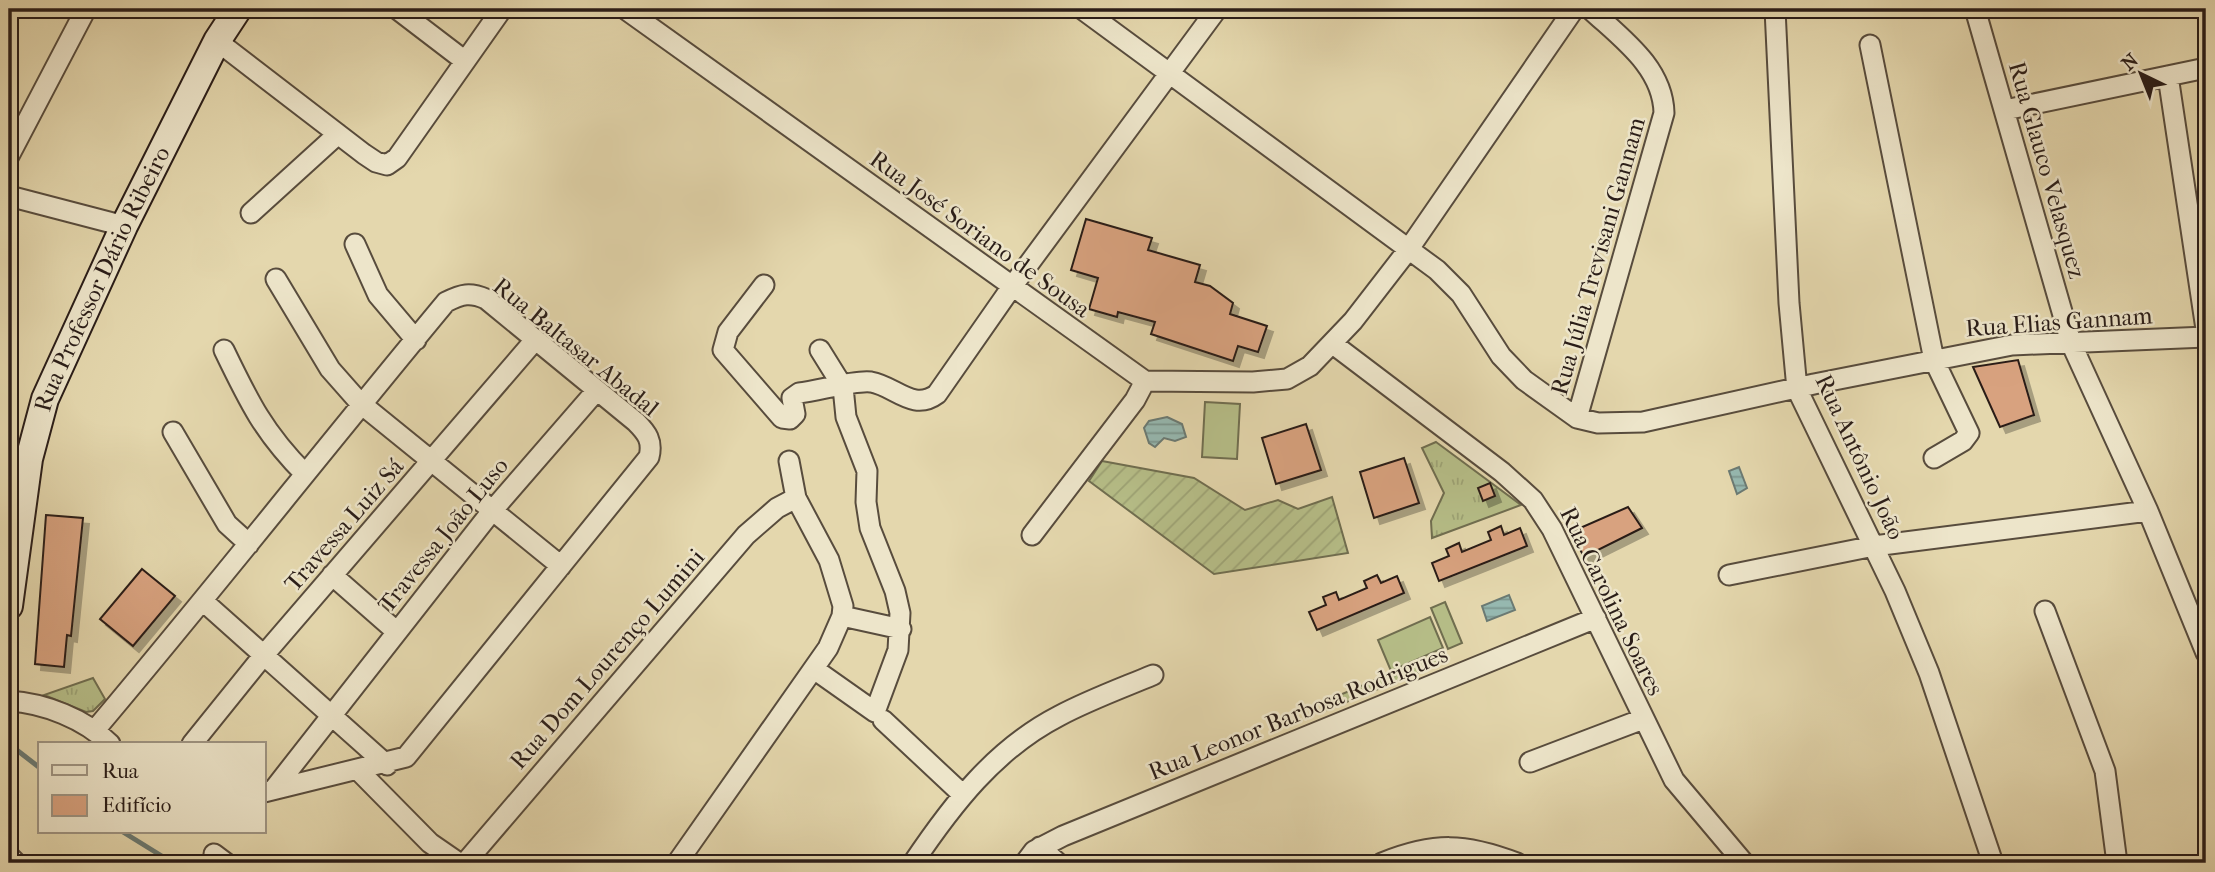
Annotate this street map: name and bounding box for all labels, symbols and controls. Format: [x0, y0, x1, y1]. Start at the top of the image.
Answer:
north arrow [2106, 38, 2176, 108]
text: N [2117, 49, 2143, 75]
street label: Rua Glauco Velasquez [2003, 59, 2091, 282]
street label: Rua Júlia Trevisani Gannam [1545, 114, 1651, 398]
street label: Rua Professor Dário Ribeiro [28, 142, 176, 415]
street label: Rua José Soriano de Sousa [864, 145, 1096, 324]
street label: Rua Baltasar Abadal [488, 272, 665, 423]
street label: Rua Elias Gannam [1965, 301, 2153, 343]
street label: Rua Antônio João [1810, 370, 1910, 544]
street label: Travessa Luiz Sá [279, 452, 410, 597]
street label: Travessa João Luso [372, 452, 514, 618]
street label: Rua Carolina Soares [1554, 502, 1670, 700]
street label: Rua Dom Lourenço Lumini [504, 543, 711, 775]
street label: Rua Leonor Barbosa Rodrigues [1144, 640, 1452, 786]
legend [38, 742, 266, 834]
text: Rua [102, 759, 139, 783]
text: Edifício [102, 793, 171, 817]

